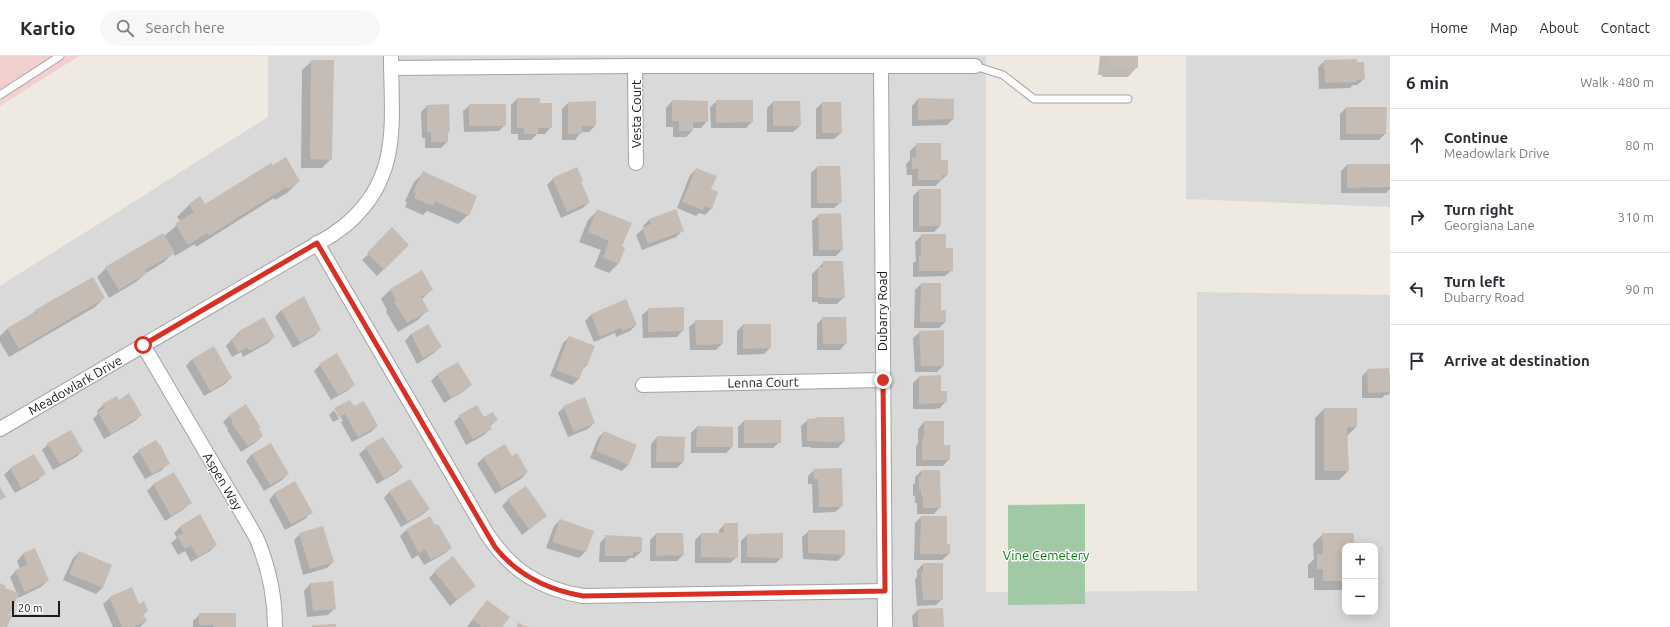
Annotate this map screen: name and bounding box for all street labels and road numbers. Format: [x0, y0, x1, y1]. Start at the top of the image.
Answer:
street label: Vesta Court [629, 80, 643, 148]
street label: Dubarry Road [875, 271, 889, 351]
street label: Meadowlark Drive [26, 352, 124, 418]
street label: Lenna Court [727, 374, 799, 390]
street label: Aspen Way [200, 450, 246, 512]

